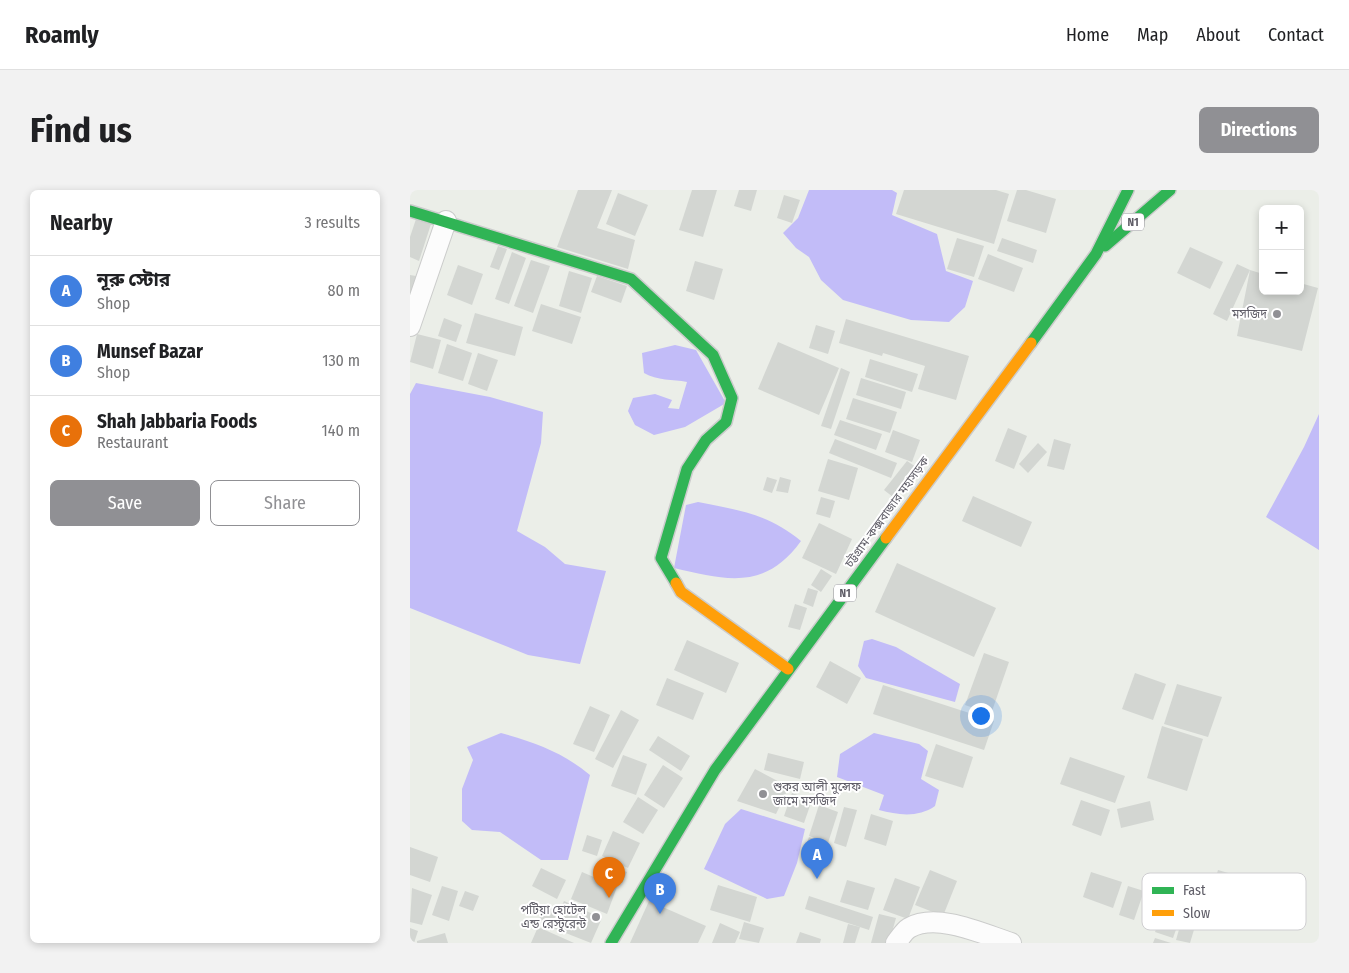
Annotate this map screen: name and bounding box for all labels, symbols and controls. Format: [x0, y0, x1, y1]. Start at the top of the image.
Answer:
text: Roamly [25, 21, 99, 49]
text: Home [1066, 24, 1109, 46]
text: Map [1137, 24, 1168, 46]
text: About [1196, 24, 1240, 46]
text: Contact [1268, 24, 1324, 46]
button: Directions [1199, 107, 1319, 153]
text: Find us [30, 109, 132, 151]
map controls [1259, 205, 1304, 295]
button: + [1259, 205, 1304, 250]
text: Nearby [50, 210, 112, 236]
text: 3 results [304, 213, 360, 232]
road number: N1 [1122, 214, 1144, 231]
button: − [1259, 250, 1304, 295]
text: নূরু স্টোর [97, 268, 170, 291]
text: A [62, 281, 70, 300]
text: 80 m [328, 281, 360, 300]
text: Shop [97, 294, 130, 313]
place label: মসজিদ [1231, 306, 1267, 321]
marker: মসজিদ [1271, 308, 1283, 320]
text: Munsef Bazar [97, 340, 203, 363]
text: B [62, 351, 70, 370]
text: 130 m [322, 351, 360, 370]
text: Shop [97, 363, 130, 382]
text: Shah Jabbaria Foods [97, 410, 257, 433]
text: C [62, 421, 70, 440]
text: 140 m [322, 421, 360, 440]
text: Restaurant [97, 433, 168, 452]
street label: চট্টগ্রাম-কক্সবাজার মহাসড়ক [841, 453, 932, 571]
button: Save [50, 480, 200, 526]
button: Share [210, 480, 360, 526]
road number: N1 [834, 584, 856, 602]
your location [968, 703, 994, 729]
place label: শুকর আলী মুন্সেফ জামে মসজিদ [772, 779, 862, 808]
marker: শুকর আলী মুন্সেফ জামে মসজিদ [757, 788, 769, 800]
pin: A [801, 838, 833, 879]
pin: C [593, 857, 625, 898]
pin: B [644, 873, 676, 914]
legend [1142, 873, 1306, 930]
text: Fast [1183, 882, 1206, 899]
place label: পটিয়া হোটেল এন্ড রেস্টুরেন্ট [521, 902, 587, 933]
text: Slow [1183, 905, 1210, 922]
marker: পটিয়া হোটেল এন্ড রেস্টুরেন্ট [590, 911, 602, 923]

